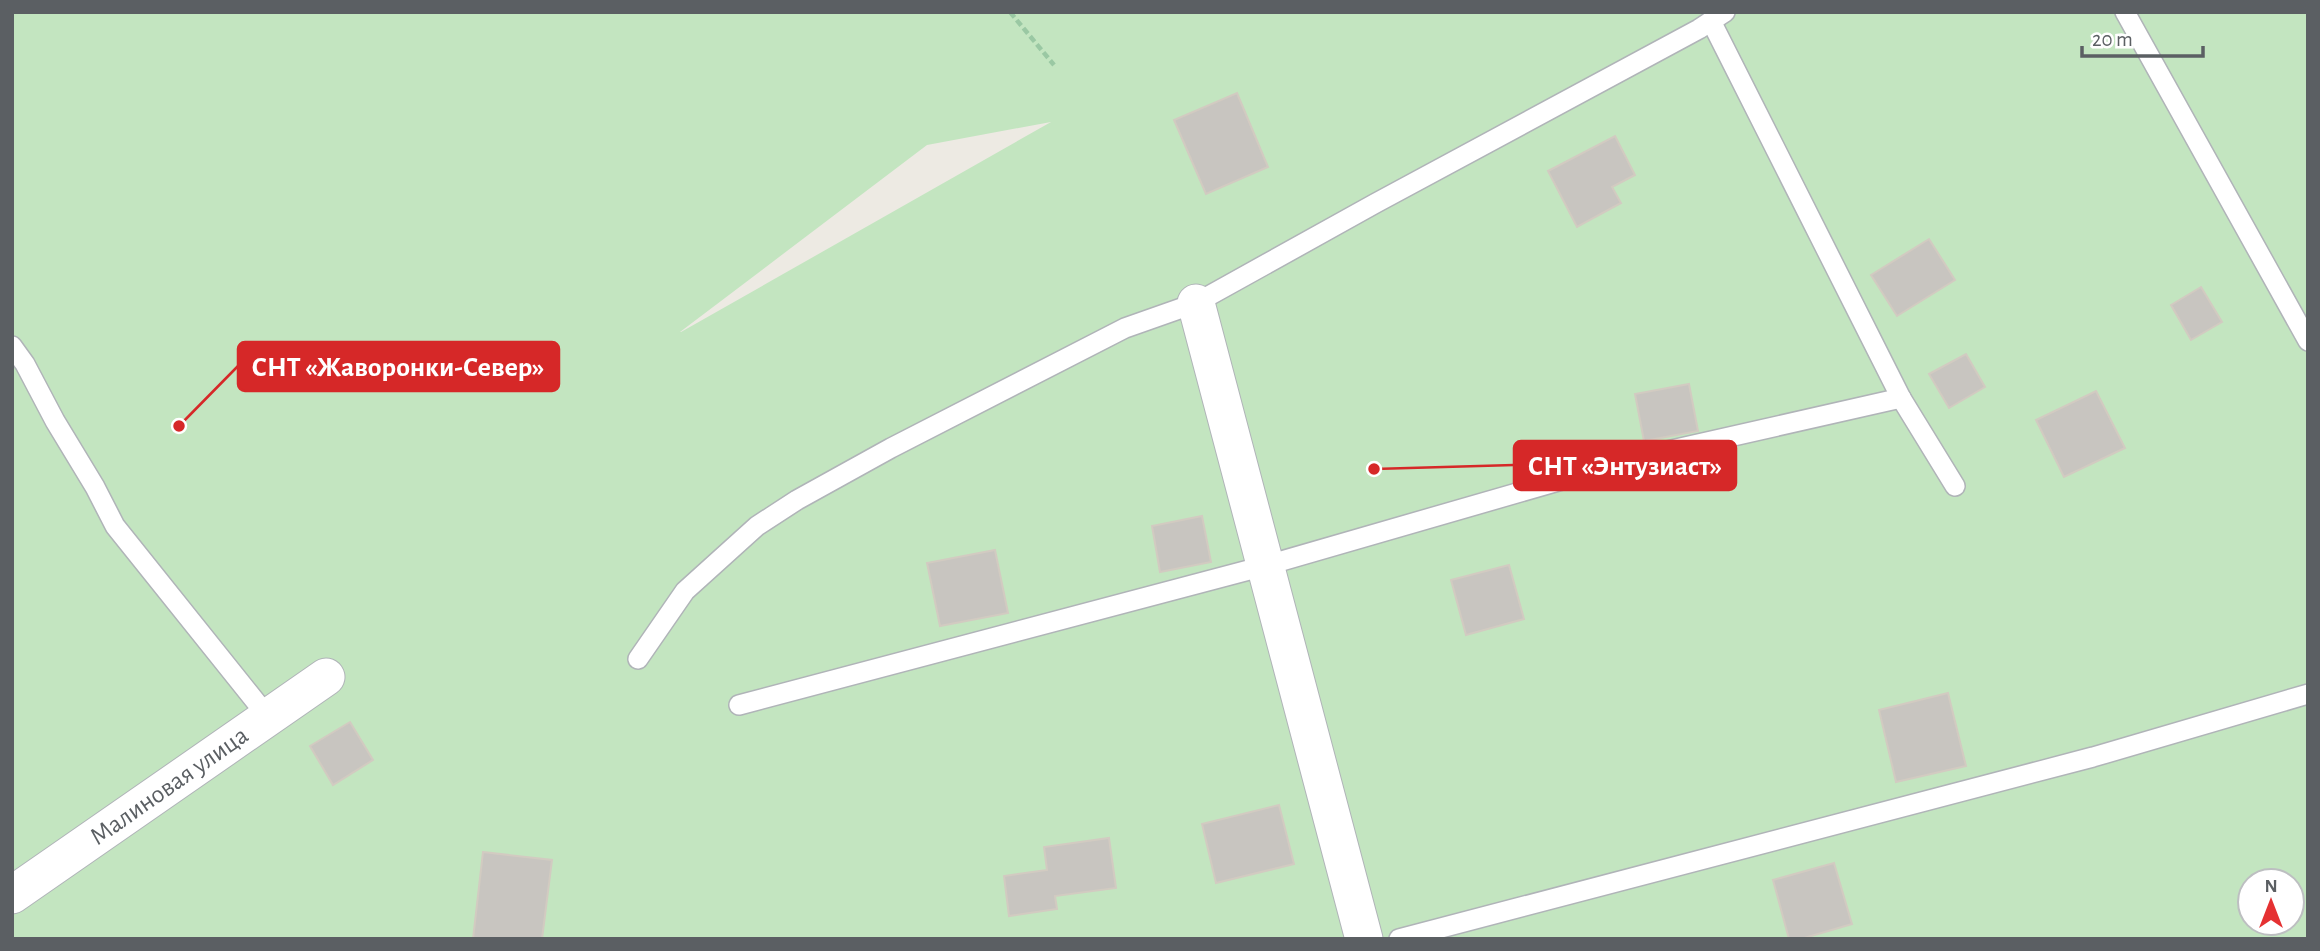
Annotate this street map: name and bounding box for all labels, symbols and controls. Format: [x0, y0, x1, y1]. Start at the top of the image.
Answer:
scale bar [2082, 14, 2203, 58]
text: 20 m [2092, 29, 2133, 50]
callout: СНТ «Жаворонки-Север» [238, 342, 559, 391]
text: СНТ «Жаворонки-Север» [252, 354, 544, 382]
callout: СНТ «Энтузиаст» [1514, 441, 1736, 490]
text: СНТ «Энтузиаст» [1528, 453, 1722, 481]
street label: Малиновая улица [85, 722, 253, 850]
north arrow [2236, 867, 2306, 937]
text: N [2264, 877, 2278, 896]

